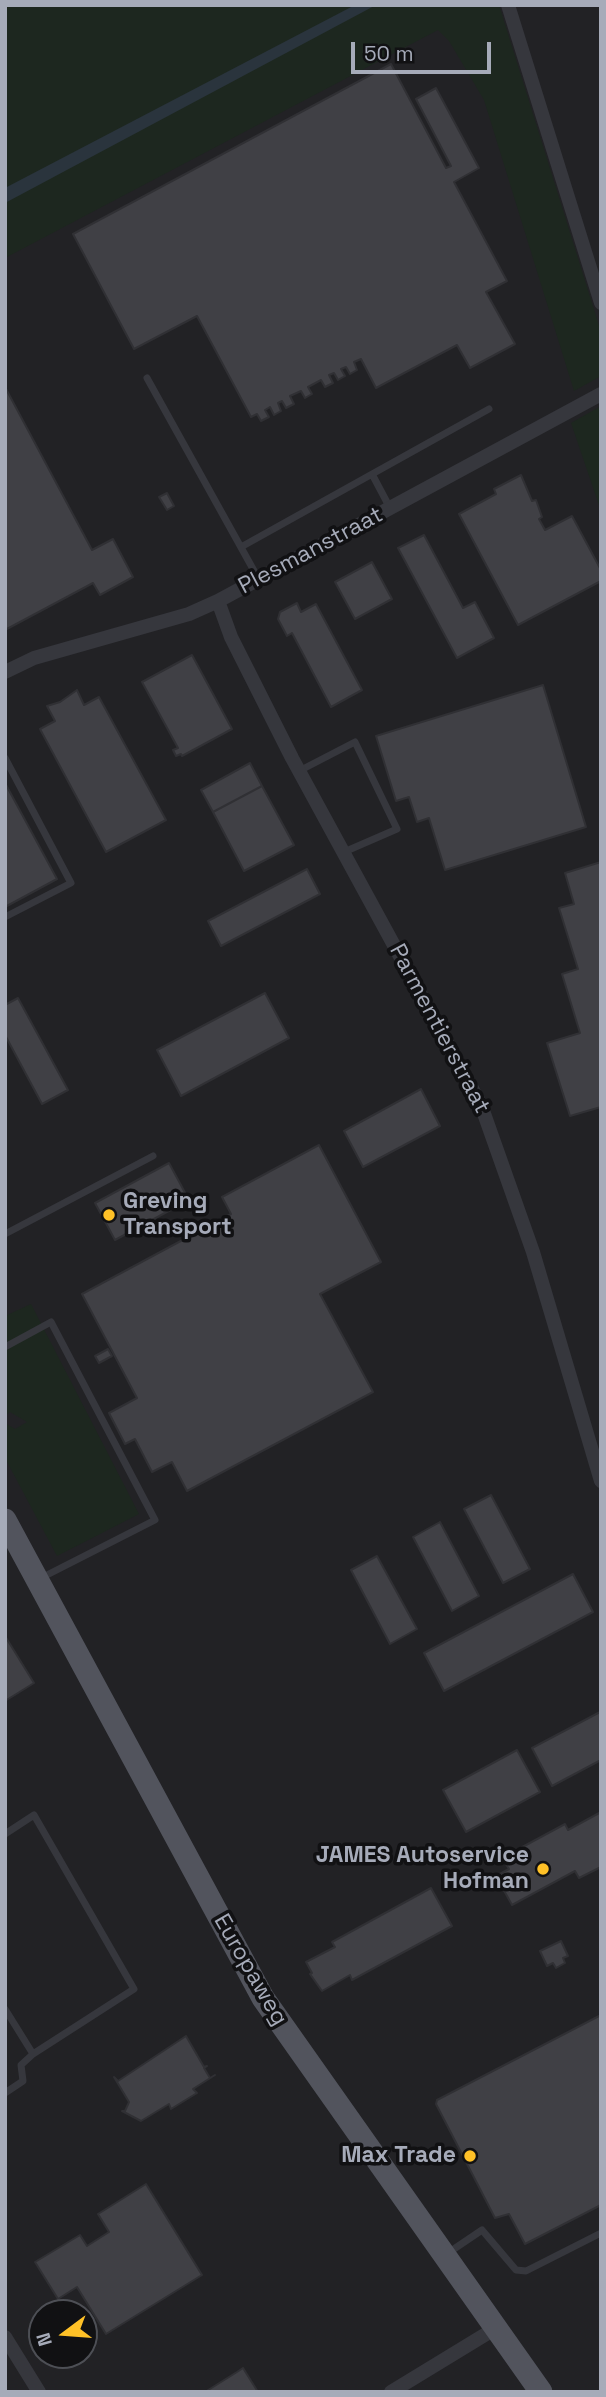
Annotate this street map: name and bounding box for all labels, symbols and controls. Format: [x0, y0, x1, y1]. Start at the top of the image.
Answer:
scale bar [354, 28, 494, 72]
text: 50 m [364, 40, 414, 67]
street label: Plesmanstraat [234, 501, 388, 601]
street label: Parmentierstraat [383, 940, 495, 1118]
place label: Greving Transport [123, 1188, 232, 1242]
marker: Greving Transport [101, 1207, 117, 1223]
place label: JAMES Autoservice Hofman [316, 1842, 529, 1896]
marker: JAMES Autoservice Hofman [535, 1861, 551, 1877]
street label: Europaweg [207, 1909, 293, 2031]
place label: Max Trade [341, 2142, 456, 2170]
marker: Max Trade [462, 2148, 478, 2164]
north arrow [28, 2299, 98, 2369]
text: N [30, 2330, 58, 2349]

